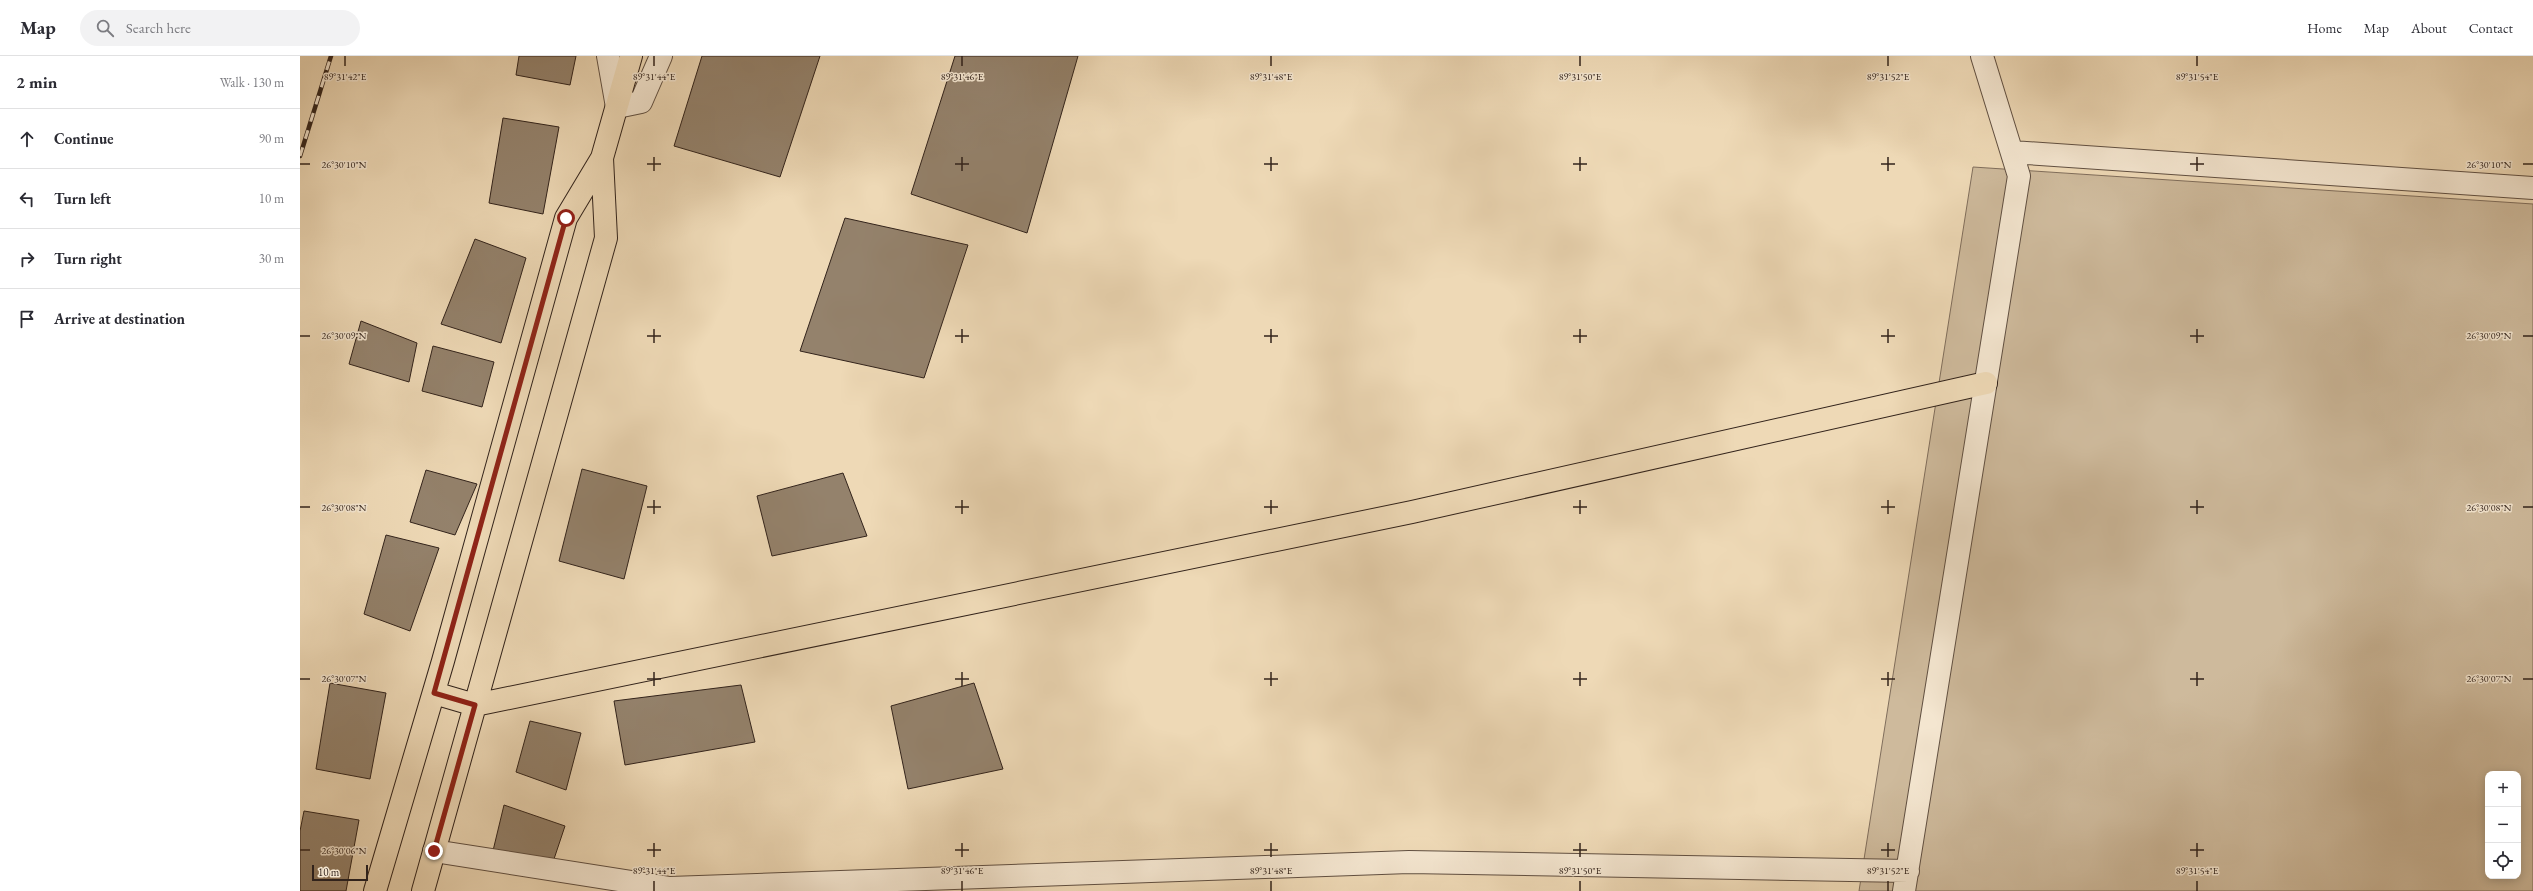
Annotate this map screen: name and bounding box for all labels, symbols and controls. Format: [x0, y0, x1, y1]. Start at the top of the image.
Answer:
search box [80, 10, 360, 46]
text: Map [20, 15, 56, 40]
icon: search [94, 17, 116, 39]
text: Search here [126, 18, 191, 37]
text: Home [2307, 19, 2342, 37]
text: Map [2364, 19, 2389, 37]
text: About [2411, 19, 2447, 37]
text: Contact [2469, 19, 2513, 37]
text: 89°31'42"E [324, 70, 367, 83]
text: 89°31'44"E [633, 70, 676, 83]
text: 89°31'46"E [941, 70, 984, 83]
text: 89°31'48"E [1250, 70, 1293, 83]
text: 89°31'50"E [1559, 70, 1602, 83]
text: 89°31'52"E [1867, 70, 1910, 83]
text: 89°31'54"E [2176, 70, 2219, 83]
text: 2 min [16, 71, 57, 93]
text: Walk · 130 m [220, 74, 284, 91]
icon: ahead [16, 128, 38, 150]
text: Continue [54, 129, 114, 148]
text: 90 m [259, 130, 284, 147]
text: 26°30'10"N [322, 158, 367, 171]
text: 26°30'10"N [2467, 158, 2512, 171]
icon: left [16, 188, 38, 210]
text: Turn left [54, 189, 111, 208]
text: 10 m [259, 190, 284, 207]
route start [557, 209, 575, 227]
icon: right [16, 248, 38, 270]
text: Turn right [54, 249, 122, 268]
text: 30 m [259, 250, 284, 267]
icon: arrive [16, 308, 38, 330]
text: Arrive at destination [54, 309, 185, 328]
text: 26°30'09"N [322, 329, 367, 342]
text: 26°30'09"N [2467, 329, 2512, 342]
text: 26°30'08"N [322, 501, 367, 514]
text: 26°30'08"N [2467, 501, 2512, 514]
text: 26°30'07"N [322, 672, 367, 685]
text: 26°30'07"N [2467, 672, 2512, 685]
map controls [2485, 771, 2521, 879]
button: + [2485, 771, 2521, 807]
button: − [2485, 807, 2521, 843]
route end [425, 842, 443, 860]
button: locate [2485, 843, 2521, 879]
text: 26°30'06"N [322, 844, 367, 857]
scale bar [312, 863, 368, 882]
text: 89°31'44"E [633, 864, 676, 877]
text: 89°31'46"E [941, 864, 984, 877]
text: 89°31'48"E [1250, 864, 1293, 877]
text: 89°31'50"E [1559, 864, 1602, 877]
text: 89°31'52"E [1867, 864, 1910, 877]
text: 89°31'54"E [2176, 864, 2219, 877]
text: 10 m [318, 865, 339, 879]

